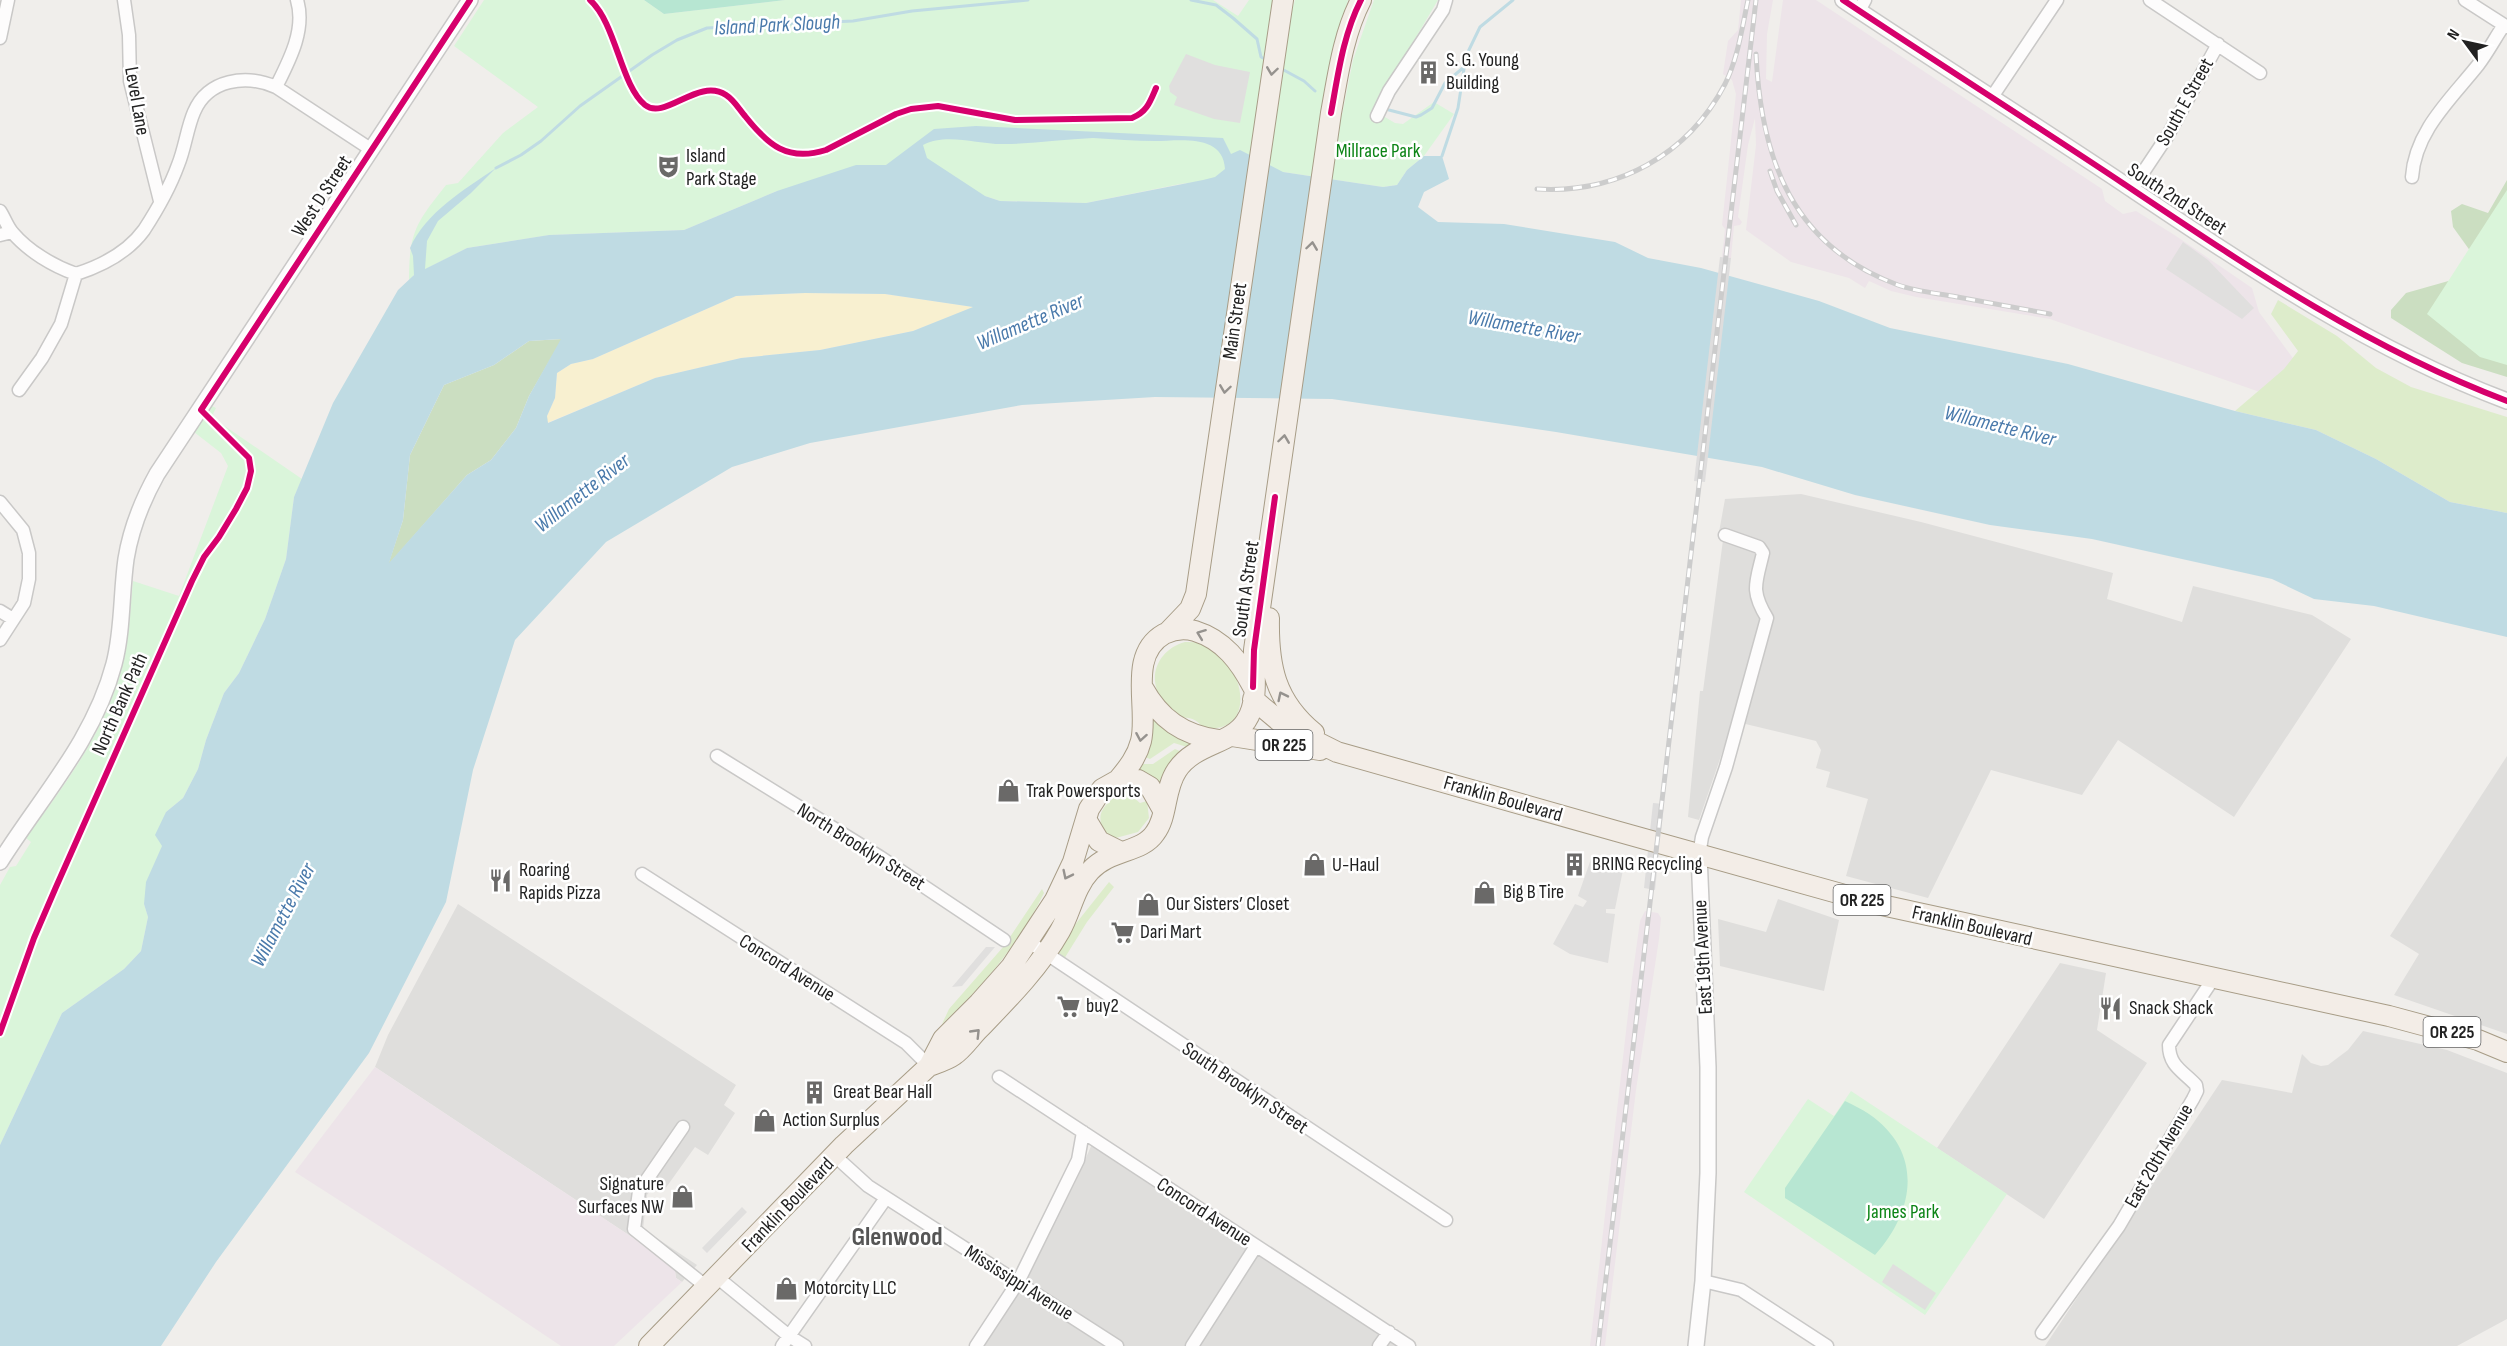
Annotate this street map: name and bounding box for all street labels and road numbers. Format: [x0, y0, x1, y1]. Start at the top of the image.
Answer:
street label: South E Street [2151, 54, 2219, 150]
street label: Level Lane [119, 65, 155, 137]
street label: West D Street [287, 151, 357, 241]
street label: South 2nd Street [2123, 158, 2231, 240]
street label: Main Street [1218, 281, 1252, 361]
street label: South A Street [1227, 539, 1265, 639]
street label: North Bank Path [87, 649, 153, 759]
road number: OR 225 [1256, 730, 1312, 760]
street label: Franklin Boulevard [1441, 771, 1565, 827]
street label: North Brooklyn Street [793, 798, 929, 896]
road number: OR 225 [1834, 885, 1890, 915]
street label: East 19th Avenue [1688, 899, 1718, 1015]
street label: Franklin Boulevard [1910, 901, 2034, 951]
street label: Concord Avenue [735, 929, 839, 1007]
road number: OR 225 [2424, 1017, 2480, 1047]
street label: South Brooklyn Street [1177, 1037, 1313, 1139]
street label: East 20th Avenue [2120, 1100, 2198, 1212]
street label: Franklin Boulevard [737, 1153, 839, 1257]
street label: Concord Avenue [1152, 1172, 1256, 1252]
street label: Mississippi Avenue [960, 1240, 1078, 1326]

